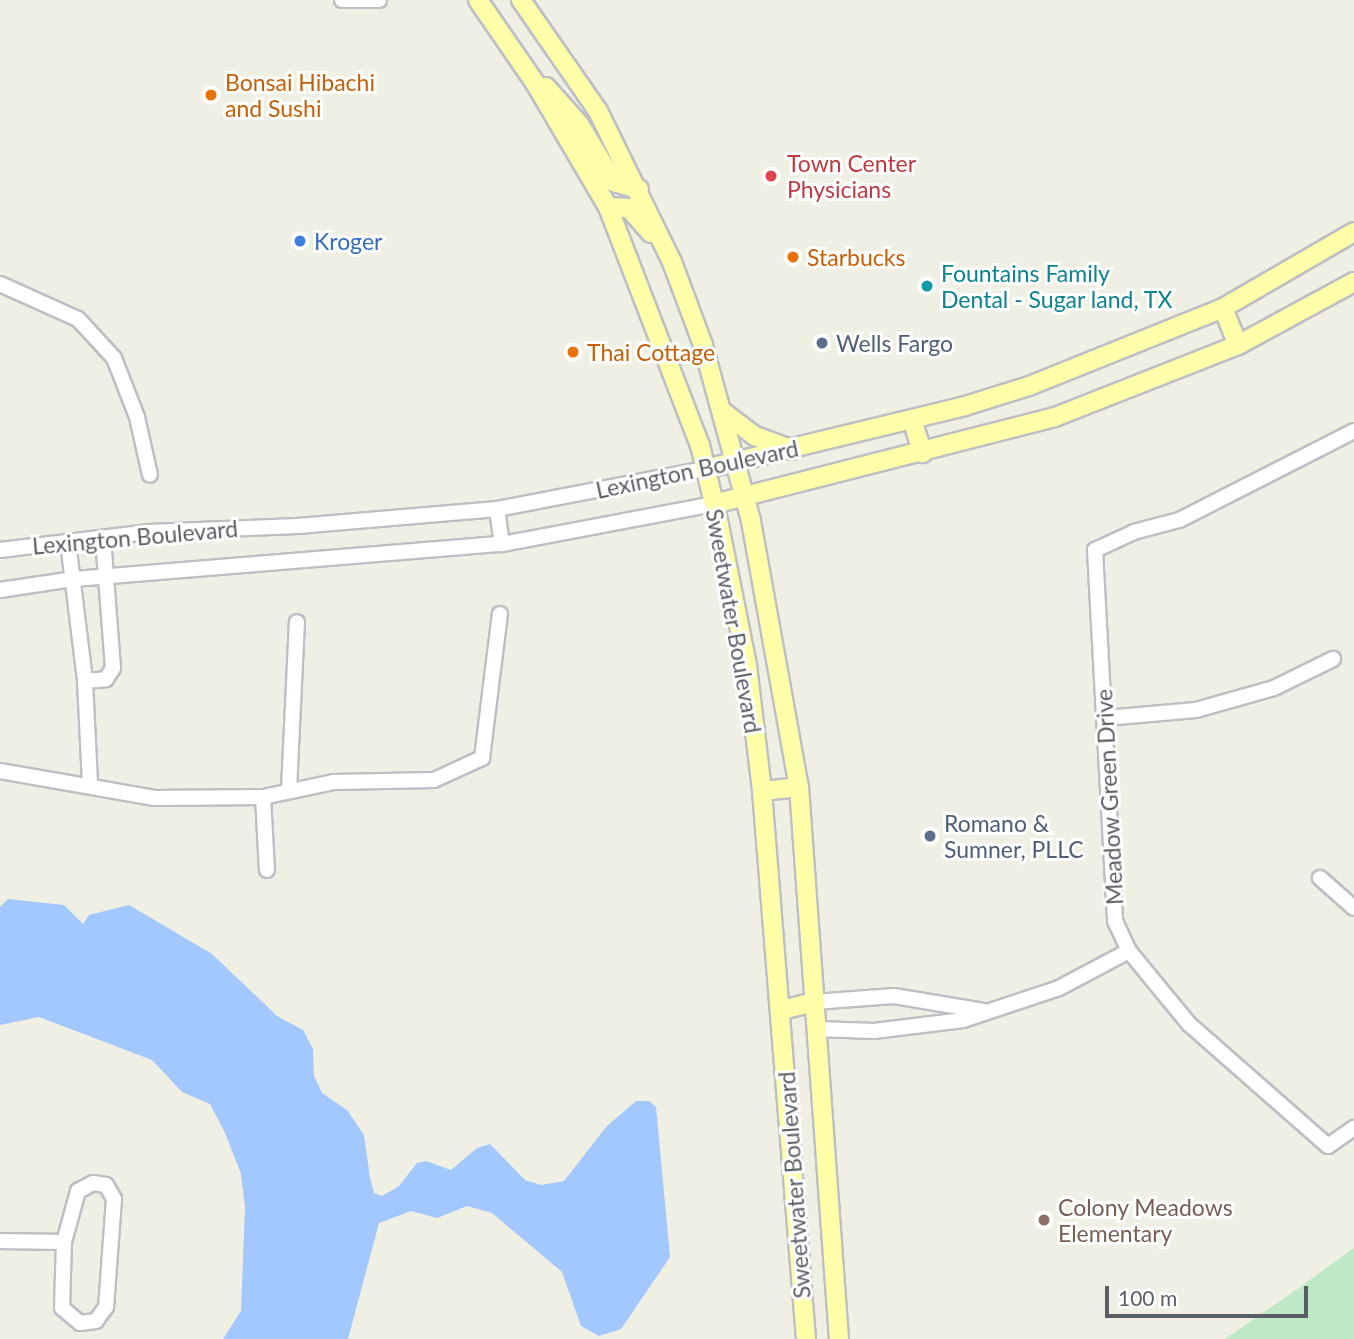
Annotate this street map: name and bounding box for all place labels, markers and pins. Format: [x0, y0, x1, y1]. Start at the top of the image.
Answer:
place label: Bonsai Hibachi and Sushi [225, 68, 375, 122]
marker: Bonsai Hibachi and Sushi [203, 87, 219, 103]
place label: Town Center Physicians [787, 149, 916, 203]
marker: Town Center Physicians [761, 166, 781, 186]
place label: Kroger [314, 227, 382, 255]
marker: Kroger [292, 233, 308, 249]
place label: Starbucks [807, 243, 905, 271]
marker: Starbucks [785, 249, 801, 265]
place label: Fountains Family Dental - Sugar land, TX [941, 259, 1173, 313]
marker: Fountains Family Dental - Sugar land, TX [919, 278, 935, 294]
place label: Wells Fargo [836, 329, 953, 357]
marker: Wells Fargo [814, 335, 830, 351]
place label: Thai Cottage [587, 338, 715, 366]
marker: Thai Cottage [565, 344, 581, 360]
place label: Romano & Sumner, PLLC [944, 809, 1084, 863]
marker: Romano & Sumner, PLLC [922, 828, 938, 844]
place label: Colony Meadows Elementary [1058, 1193, 1233, 1247]
marker: Colony Meadows Elementary [1036, 1212, 1052, 1228]

